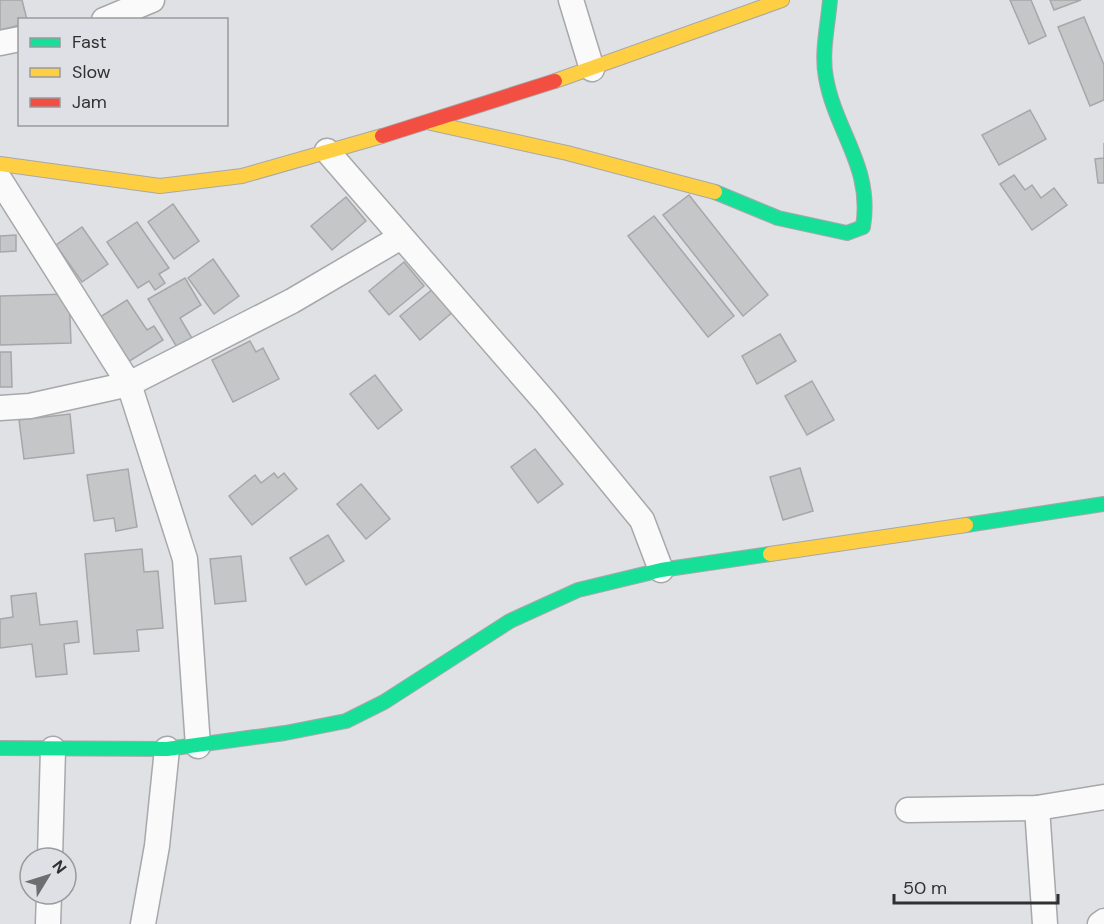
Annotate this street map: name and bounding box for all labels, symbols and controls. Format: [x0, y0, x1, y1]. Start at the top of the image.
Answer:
legend [18, 18, 228, 126]
text: Fast [72, 30, 107, 54]
text: Slow [72, 60, 111, 84]
text: Jam [72, 90, 107, 114]
north arrow [18, 846, 78, 906]
text: N [48, 856, 71, 878]
scale bar [894, 867, 1058, 905]
text: 50 m [903, 876, 947, 900]

